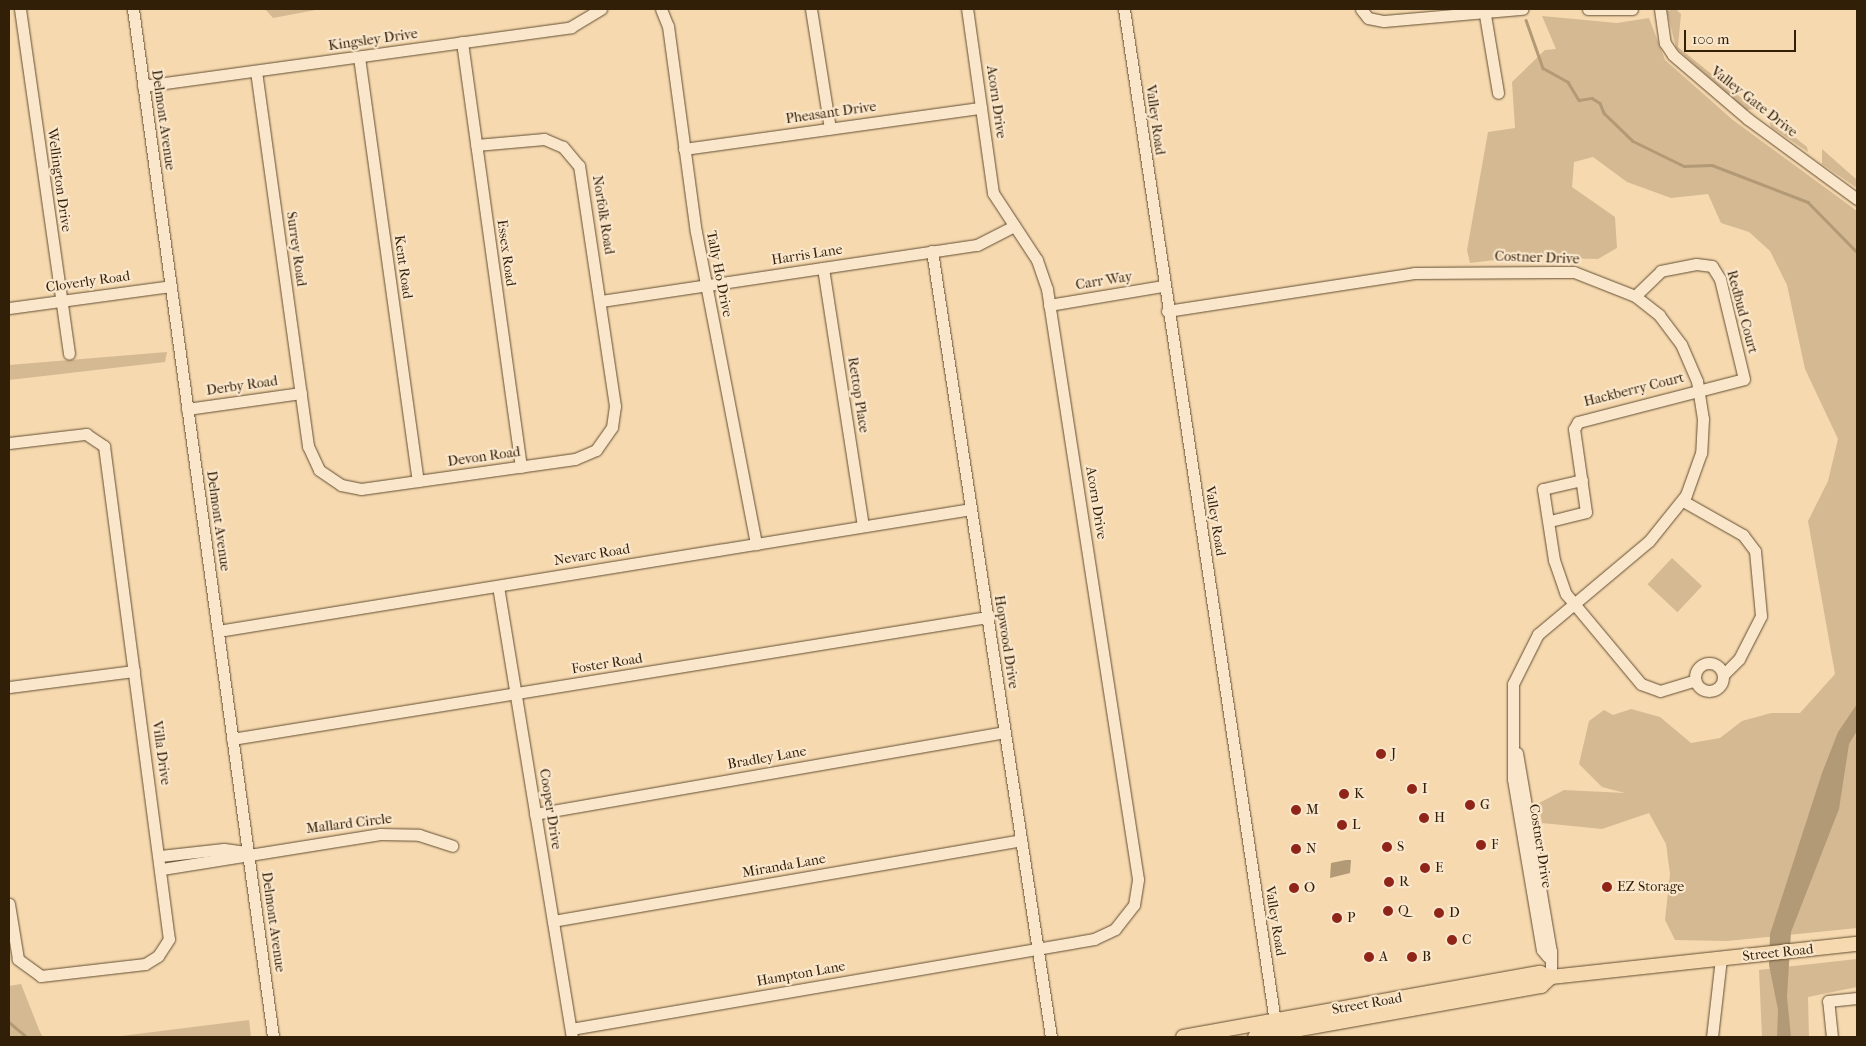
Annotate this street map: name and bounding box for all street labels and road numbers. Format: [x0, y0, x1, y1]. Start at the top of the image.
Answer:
street label: Kingsley Drive [327, 25, 419, 55]
street label: Valley Gate Drive [1707, 63, 1801, 141]
street label: Acorn Drive [983, 64, 1009, 140]
street label: Delmont Avenue [148, 69, 178, 171]
street label: Valley Road [1142, 84, 1168, 156]
street label: Pheasant Drive [785, 98, 877, 128]
street label: Wellington Drive [43, 127, 75, 233]
street label: Norfolk Road [588, 174, 618, 256]
street label: Surrey Road [282, 211, 310, 287]
street label: Essex Road [493, 219, 519, 287]
street label: Tally Ho Drive [702, 229, 736, 319]
street label: Kent Road [390, 234, 416, 300]
street label: Harris Lane [770, 241, 844, 269]
street label: Costner Drive [1494, 248, 1580, 268]
street label: Cloverly Road [45, 268, 131, 296]
street label: Carr Way [1074, 268, 1134, 294]
street label: Redbud Court [1723, 268, 1761, 356]
street label: Rettop Place [844, 356, 872, 434]
street label: Hackberry Court [1582, 369, 1686, 411]
street label: Derby Road [205, 373, 279, 399]
street label: Devon Road [446, 444, 522, 470]
street label: Acorn Drive [1082, 465, 1110, 541]
street label: Delmont Avenue [203, 470, 233, 572]
street label: Valley Road [1201, 485, 1229, 557]
street label: Nevarc Road [553, 541, 631, 569]
street label: Hopwood Drive [990, 594, 1022, 690]
street label: Foster Road [570, 650, 644, 678]
street label: Villa Drive [148, 720, 174, 786]
street label: Bradley Lane [726, 743, 808, 773]
street label: Cooper Drive [535, 768, 565, 850]
street label: Costner Drive [1525, 803, 1555, 889]
street label: Mallard Circle [305, 810, 393, 838]
street label: Miranda Lane [741, 850, 827, 882]
street label: Delmont Avenue [258, 871, 288, 973]
street label: Valley Road [1261, 885, 1289, 957]
street label: Street Road [1742, 941, 1814, 965]
street label: Hampton Lane [755, 958, 847, 990]
street label: Street Road [1331, 990, 1403, 1018]

